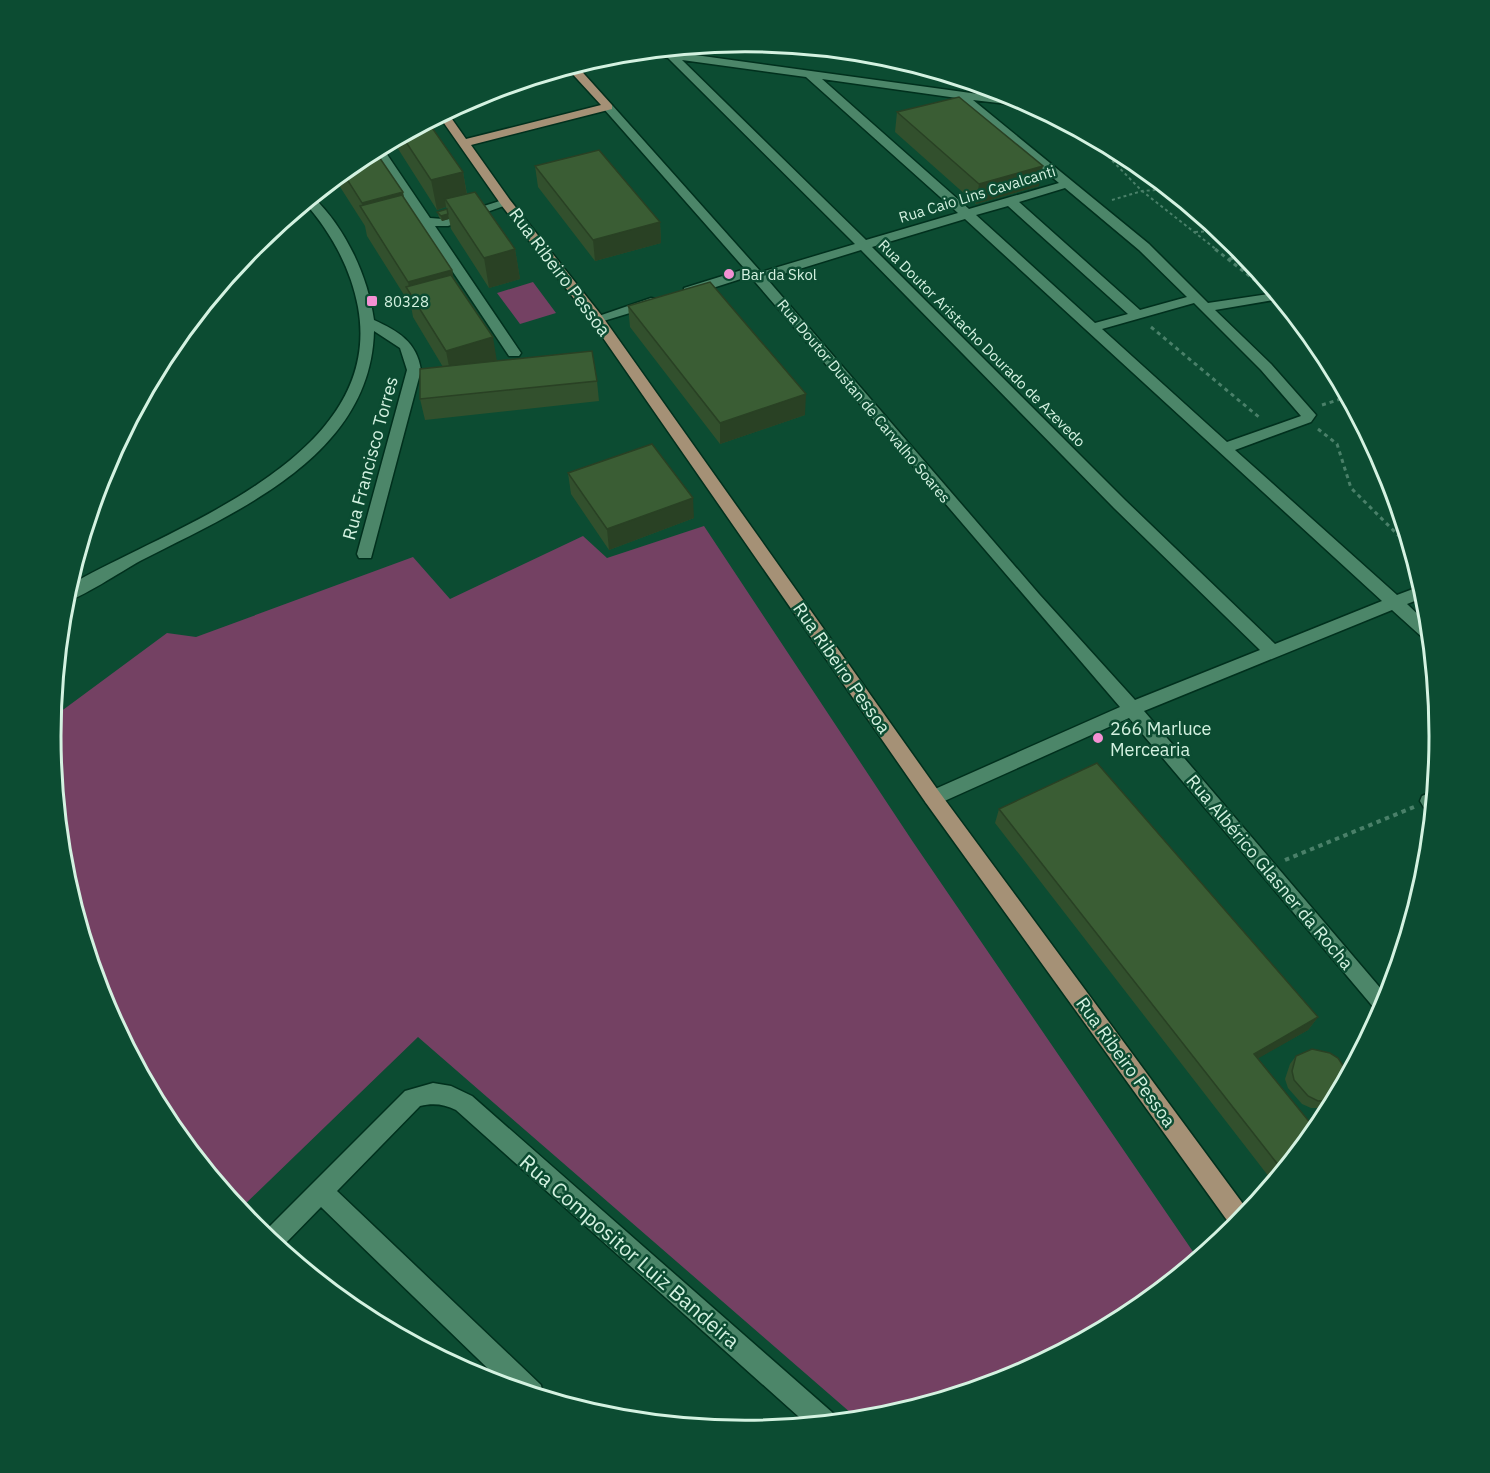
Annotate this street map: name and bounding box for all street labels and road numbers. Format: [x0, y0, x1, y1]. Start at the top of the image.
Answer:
street label: Rua Caio Lins Cavalcanti [896, 161, 1058, 227]
street label: Rua Ribeiro Pessoa [504, 203, 616, 341]
street label: Rua Doutor Aristacho Dourado de Azevedo [874, 235, 1090, 451]
street label: Rua Doutor Dustan de Carvalho Soares [773, 295, 955, 507]
street label: Rua Francisco Torres [337, 374, 403, 542]
street label: Rua Ribeiro Pessoa [788, 598, 896, 738]
street label: Rua Albérico Glasner da Rocha [1181, 770, 1359, 975]
street label: Rua Ribeiro Pessoa [1071, 993, 1181, 1132]
street label: Rua Compositor Luiz Bandeira [514, 1148, 746, 1354]

